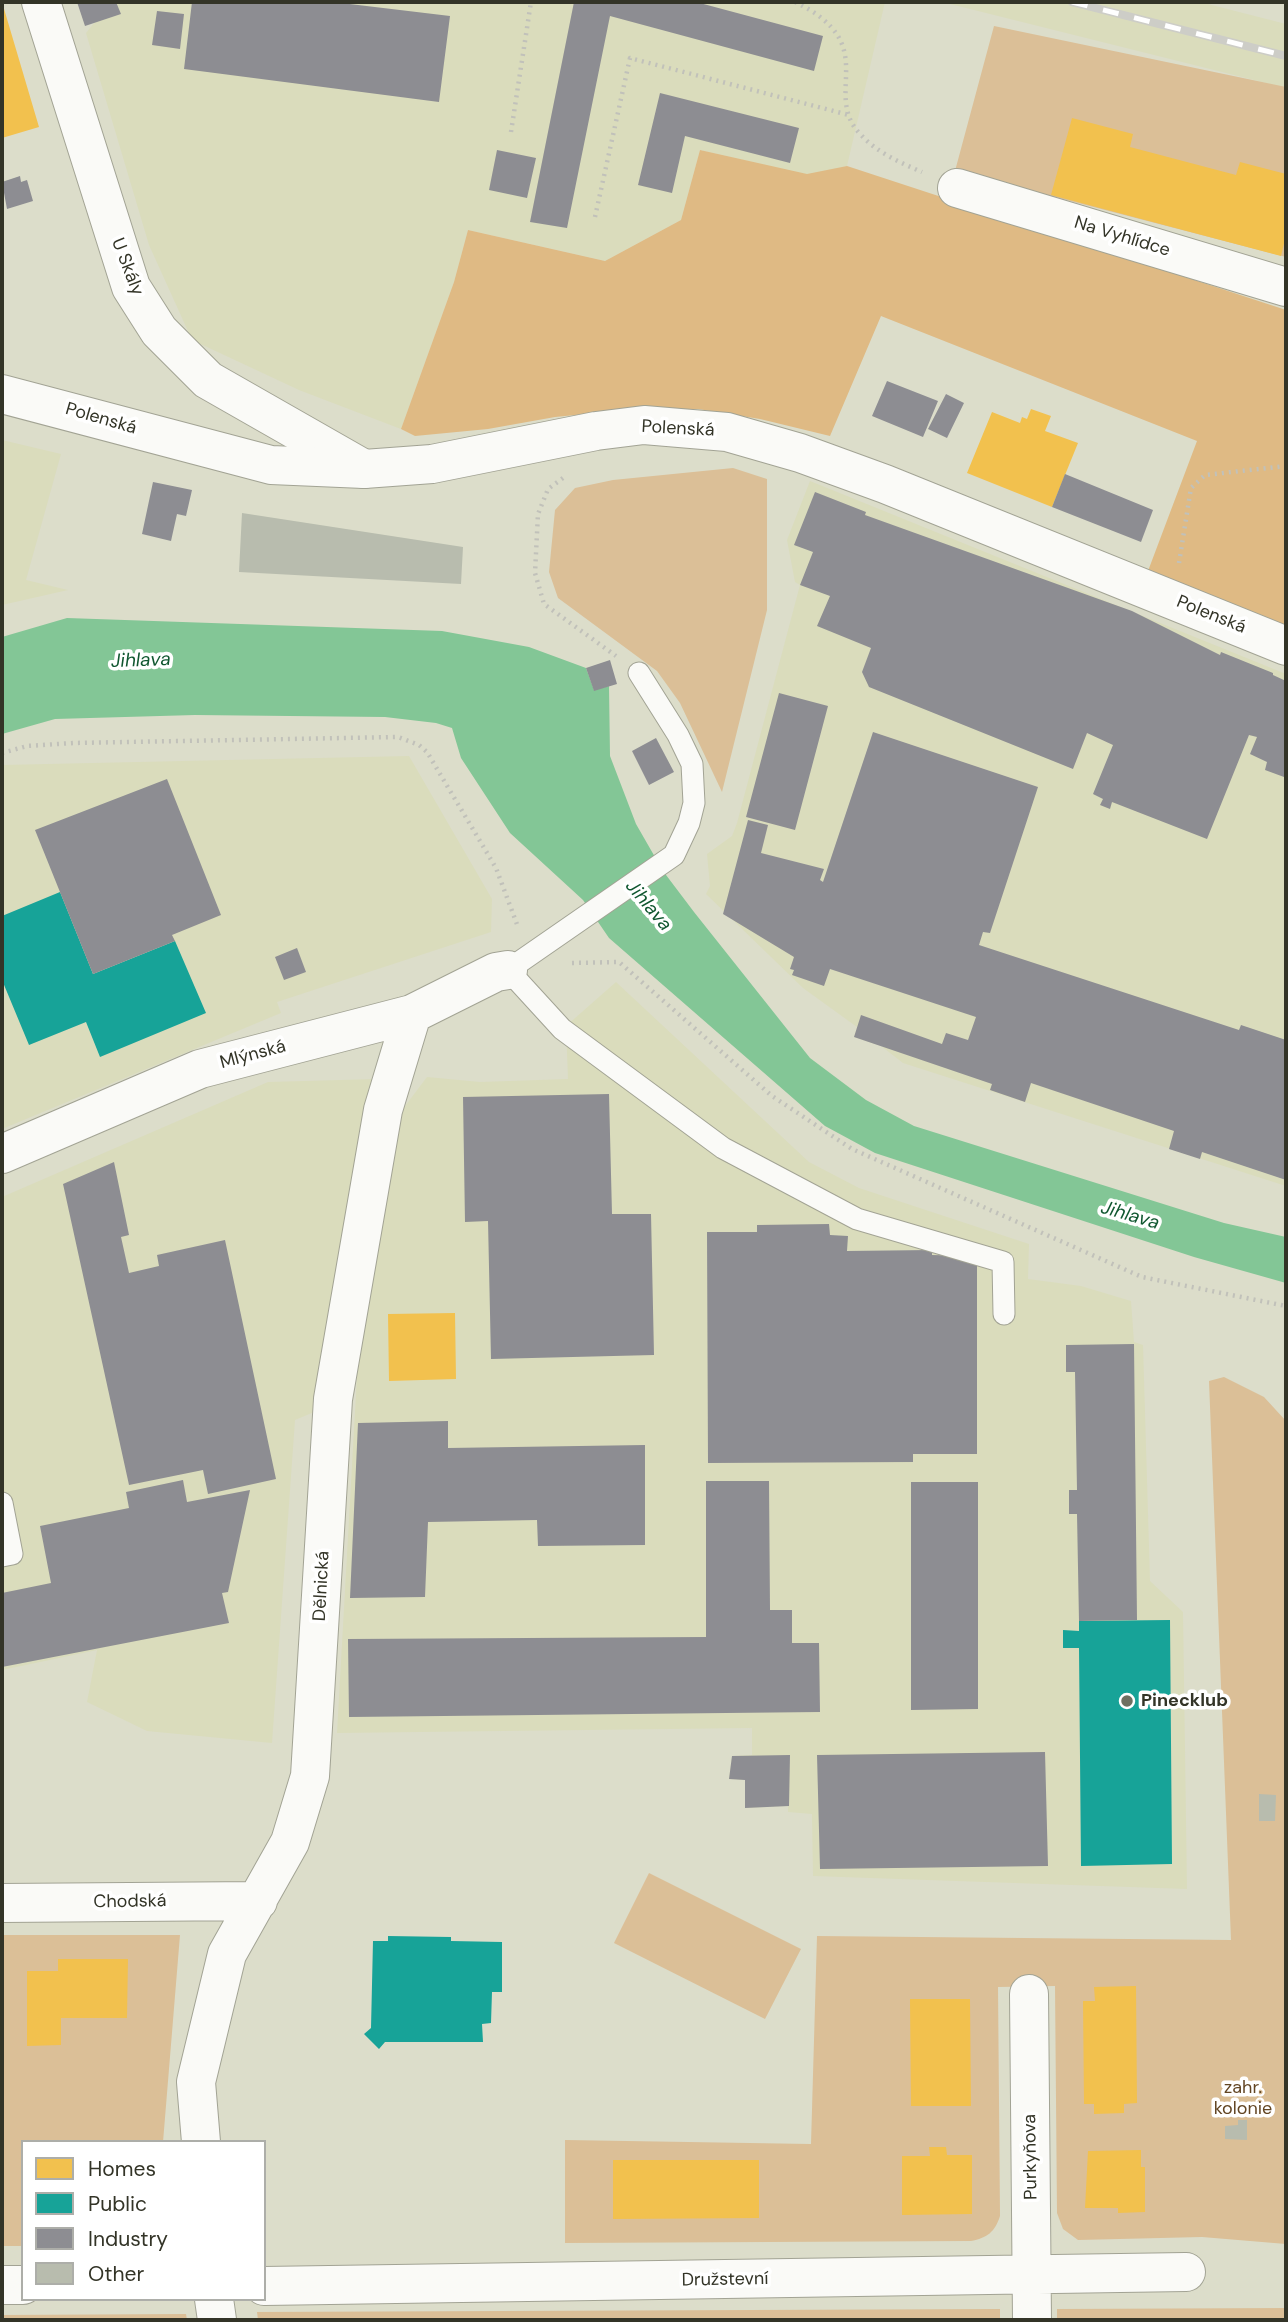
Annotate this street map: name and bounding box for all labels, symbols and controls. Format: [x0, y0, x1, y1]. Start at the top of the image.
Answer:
street label: Na Vyhlídce [1071, 212, 1173, 262]
street label: U Skály [106, 235, 148, 299]
street label: Polenská [63, 399, 139, 439]
street label: Polenská [641, 416, 715, 442]
street label: Polenská [1173, 591, 1249, 639]
water label: Jihlava [111, 649, 171, 673]
water label: Jihlava [620, 876, 676, 936]
street label: Mlýnská [218, 1036, 288, 1074]
water label: Jihlava [1098, 1197, 1162, 1235]
street label: Dělnická [309, 1550, 335, 1622]
place label: Pinecklub [1141, 1690, 1228, 1712]
marker: Pinecklub [1119, 1693, 1135, 1709]
street label: Chodská [93, 1891, 167, 1913]
park label: zahr. kolonie [1214, 2077, 1272, 2120]
street label: Purkyňova [1019, 2114, 1043, 2200]
legend [21, 2140, 266, 2301]
text: Homes [88, 2155, 156, 2183]
text: Public [88, 2190, 147, 2218]
text: Industry [88, 2225, 168, 2253]
text: Other [88, 2260, 144, 2288]
street label: Družstevní [681, 2268, 769, 2292]

